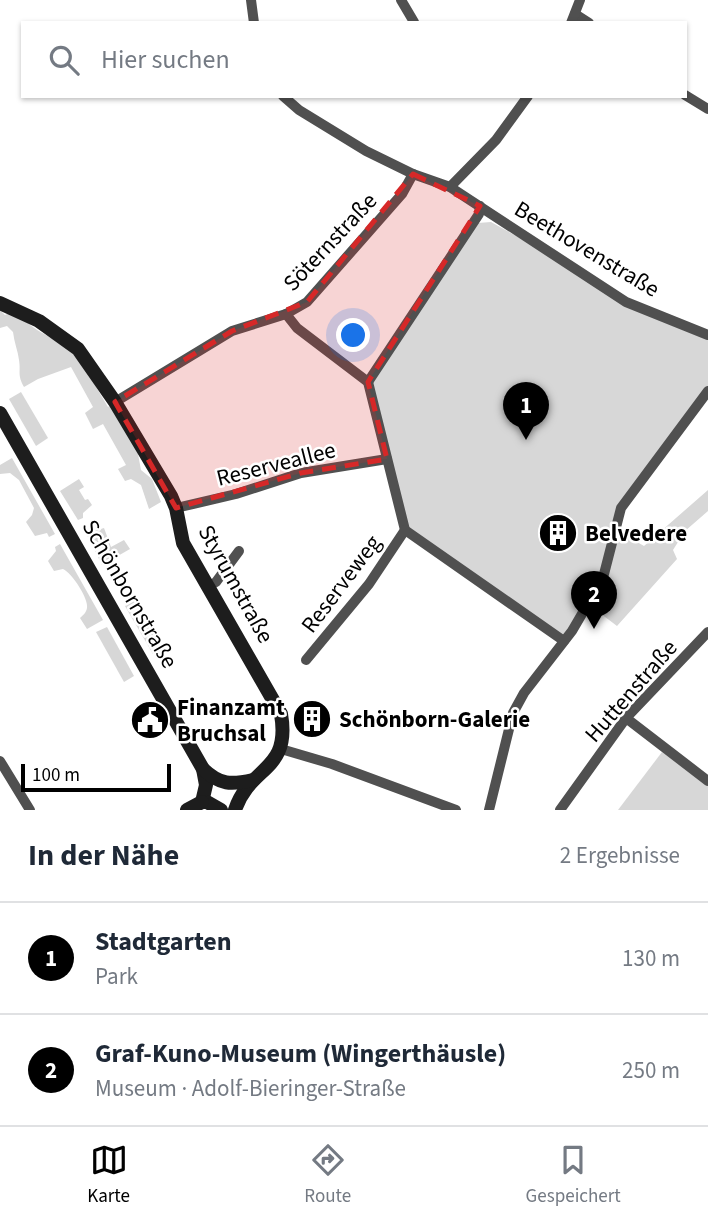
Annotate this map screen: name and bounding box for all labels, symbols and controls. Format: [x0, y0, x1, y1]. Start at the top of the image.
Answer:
search box [21, 21, 687, 98]
icon: search [45, 41, 83, 79]
text: Hier suchen [101, 41, 230, 78]
street label: Söternstraße [276, 185, 384, 299]
street label: Beethovenstraße [508, 193, 666, 305]
your location [336, 318, 370, 352]
pin: 1 [503, 382, 549, 440]
street label: Reserveallee [213, 433, 339, 495]
building icon: Belvedere [537, 512, 579, 554]
street label: Schönbornstraße [74, 514, 186, 674]
place label: Belvedere [585, 517, 687, 550]
street label: Styrumstraße [190, 519, 282, 649]
street label: Reserveweg [293, 528, 389, 640]
pin: 2 [571, 571, 617, 629]
street label: Huttenstraße [577, 632, 685, 750]
place label: Finanzamt Bruchsal [177, 691, 285, 750]
building icon: Schönborn-Galerie [291, 698, 333, 740]
public building icon: Finanzamt Bruchsal [129, 699, 171, 741]
place label: Schönborn-Galerie [339, 703, 530, 736]
scale bar [21, 761, 172, 793]
text: 100 m [32, 762, 80, 789]
text: In der Nähe [28, 834, 179, 877]
text: 2 Ergebnisse [560, 839, 680, 872]
text: Stadtgarten [95, 923, 232, 960]
text: 1 [45, 942, 57, 975]
text: 130 m [622, 942, 680, 975]
text: Park [95, 960, 138, 993]
text: Graf-Kuno-Museum (Wingerthäusle) [95, 1035, 506, 1072]
text: 2 [45, 1054, 57, 1087]
text: 250 m [622, 1054, 680, 1087]
text: Museum · Adolf-Bieringer-Straße [95, 1072, 406, 1105]
tab: Karte [87, 1141, 130, 1210]
tab: Route [304, 1141, 351, 1210]
tab: Gespeichert [526, 1141, 621, 1210]

